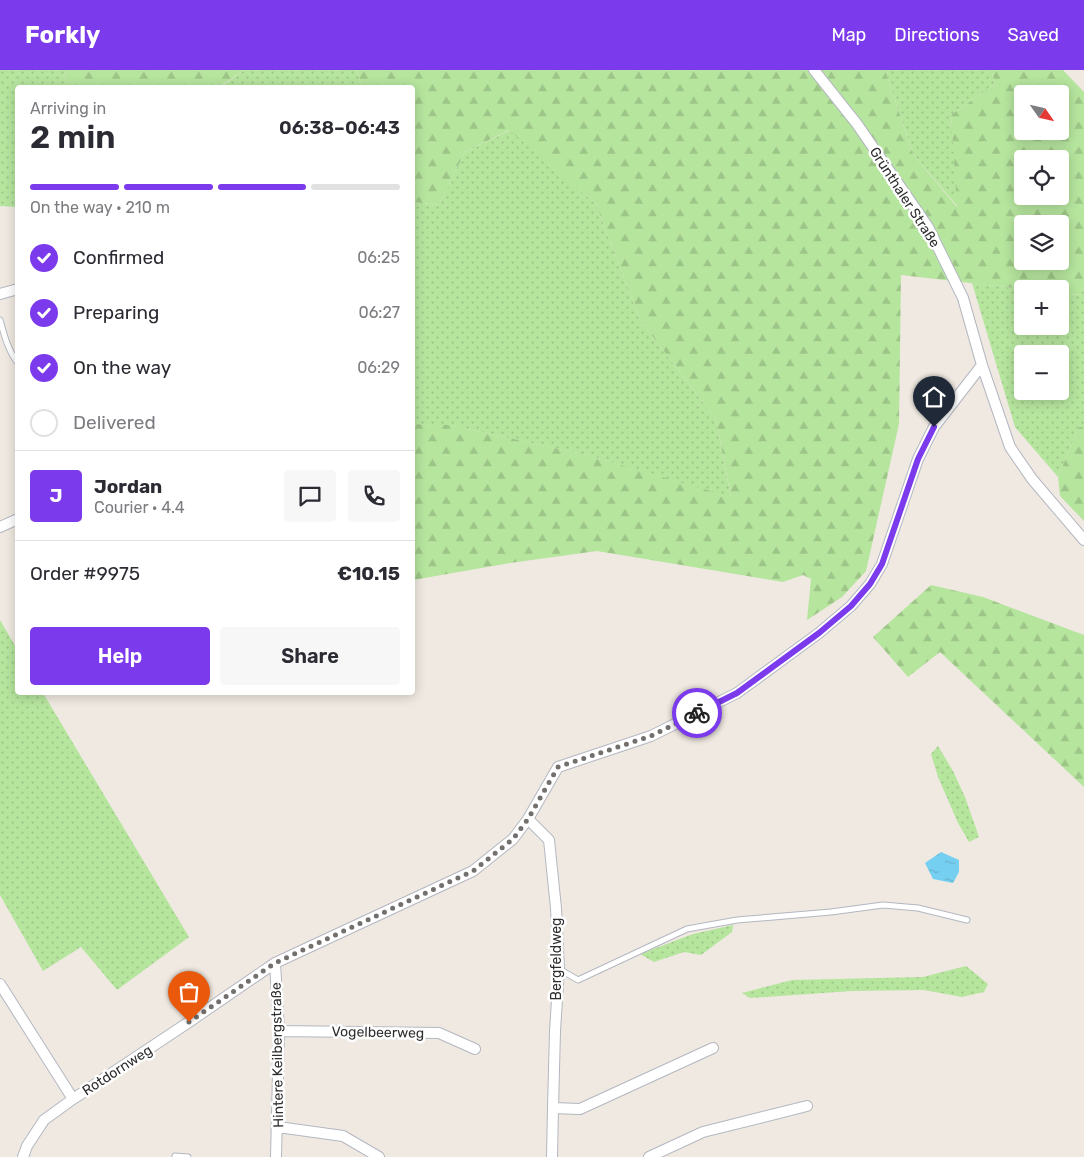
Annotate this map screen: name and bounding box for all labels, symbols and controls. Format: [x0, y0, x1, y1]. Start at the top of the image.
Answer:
text: Forkly [25, 21, 100, 49]
text: Map [831, 24, 866, 46]
text: Directions [894, 24, 980, 46]
text: Saved [1008, 24, 1059, 46]
north arrow [1014, 85, 1069, 140]
map controls [1014, 85, 1069, 400]
text: Arriving in [30, 99, 106, 118]
text: 06:38–06:43 [279, 116, 400, 139]
text: 2 min [30, 118, 115, 156]
street label: Grünthaler Straße [866, 144, 943, 251]
button: locate [1014, 150, 1069, 205]
text: On the way · 210 m [30, 198, 170, 217]
button: layers [1014, 215, 1069, 270]
icon: check [30, 244, 58, 272]
text: Confirmed [73, 246, 164, 269]
text: 06:25 [357, 248, 400, 267]
button: + [1014, 280, 1069, 335]
icon: check [30, 299, 58, 327]
text: Preparing [73, 301, 159, 324]
text: 06:27 [358, 303, 400, 322]
button: − [1014, 345, 1069, 400]
icon: check [30, 354, 58, 382]
text: On the way [73, 356, 171, 379]
text: 06:29 [357, 358, 400, 377]
pin [913, 376, 955, 427]
icon: home [920, 383, 948, 411]
text: Delivered [73, 411, 156, 434]
button: chat [284, 470, 336, 522]
button: phone [348, 470, 400, 522]
text: Jordan [94, 475, 162, 498]
text: J [50, 484, 62, 507]
text: Courier · 4.4 [94, 498, 185, 517]
text: Order #9975 [30, 562, 140, 585]
text: €10.15 [337, 562, 400, 585]
button: Help [30, 627, 210, 685]
button: Share [220, 627, 400, 685]
courier [672, 688, 722, 738]
icon: bike [683, 699, 711, 727]
street label: Bergfeldweg [548, 918, 565, 1000]
pin [168, 971, 210, 1022]
icon: bag [175, 978, 203, 1006]
street label: Hintere Keilbergstraße [268, 982, 287, 1128]
street label: Vogelbeerweg [332, 1023, 424, 1042]
street label: Rotdornweg [79, 1042, 155, 1099]

